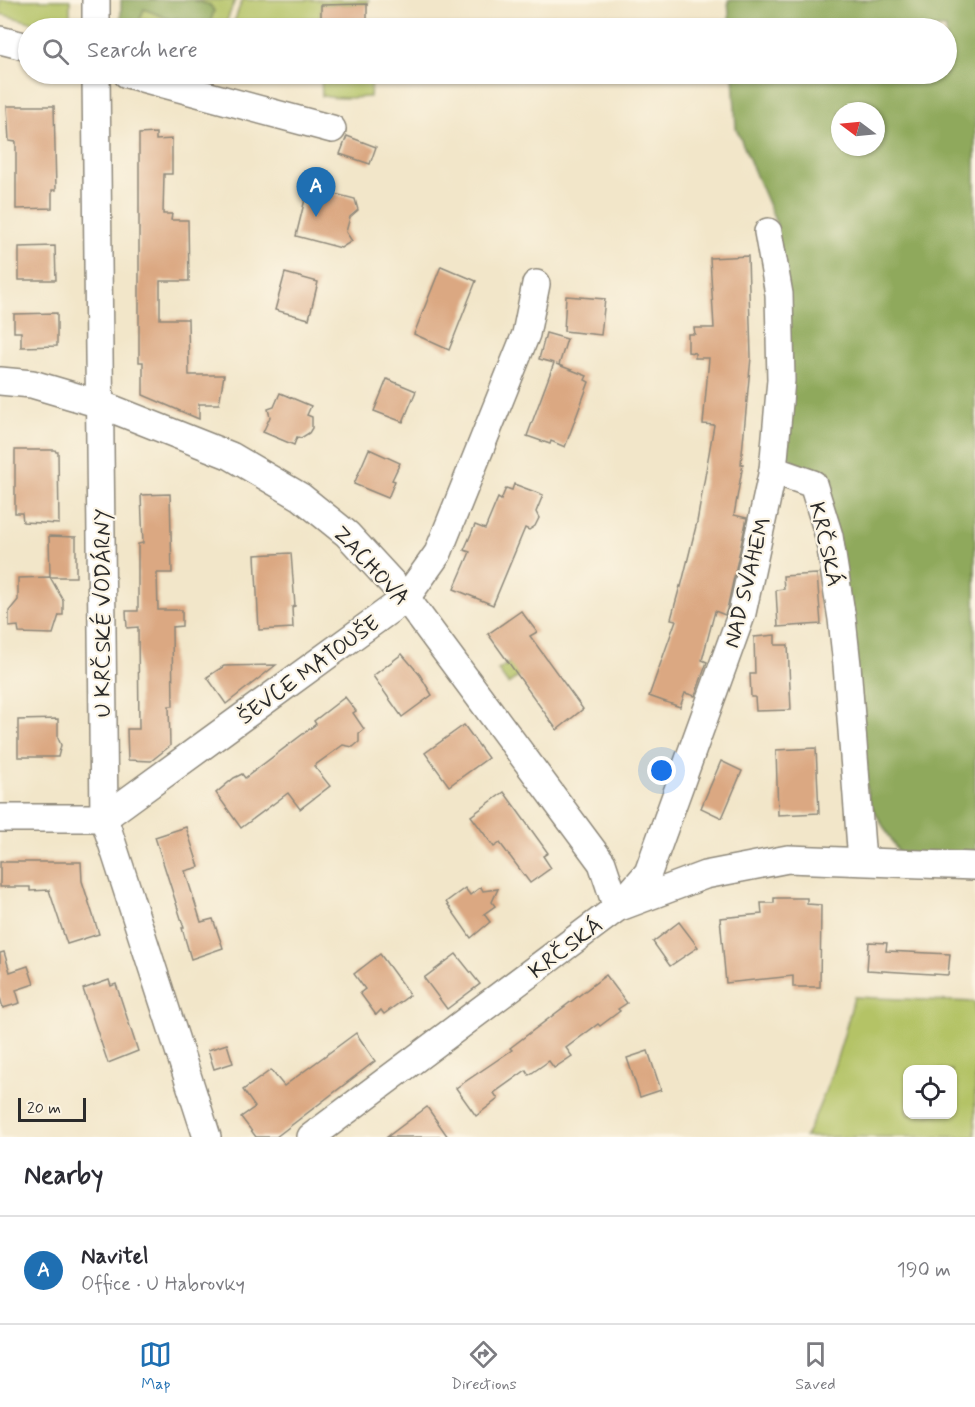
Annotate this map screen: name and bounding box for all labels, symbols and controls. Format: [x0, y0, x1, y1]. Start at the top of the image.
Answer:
search box [18, 18, 957, 84]
icon: search [39, 35, 72, 68]
text: Search here [87, 37, 198, 65]
north arrow [831, 102, 885, 156]
pin: A [296, 168, 336, 217]
street label: KRČSKÁ [802, 499, 849, 589]
street label: U KRČSKÉ VODÁRNY [89, 509, 118, 717]
street label: NAD SVAHEM [718, 514, 778, 651]
street label: ZACHOVA [326, 520, 415, 612]
street label: ŠEVCE MATOUŠE [233, 610, 386, 732]
your location [647, 756, 676, 785]
street label: KRČSKÁ [523, 911, 609, 986]
map controls [903, 1065, 957, 1119]
button: locate [903, 1065, 957, 1119]
scale bar [18, 1095, 86, 1122]
text: 20 m [27, 1098, 61, 1119]
text: Nearby [24, 1159, 103, 1193]
text: Navitel [81, 1243, 149, 1271]
text: A [37, 1257, 50, 1284]
text: 190 m [897, 1257, 951, 1284]
text: Office · U Habrovky [81, 1271, 245, 1298]
tab: Map [139, 1338, 172, 1395]
tab: Directions [451, 1338, 517, 1395]
tab: Saved [795, 1338, 836, 1395]

